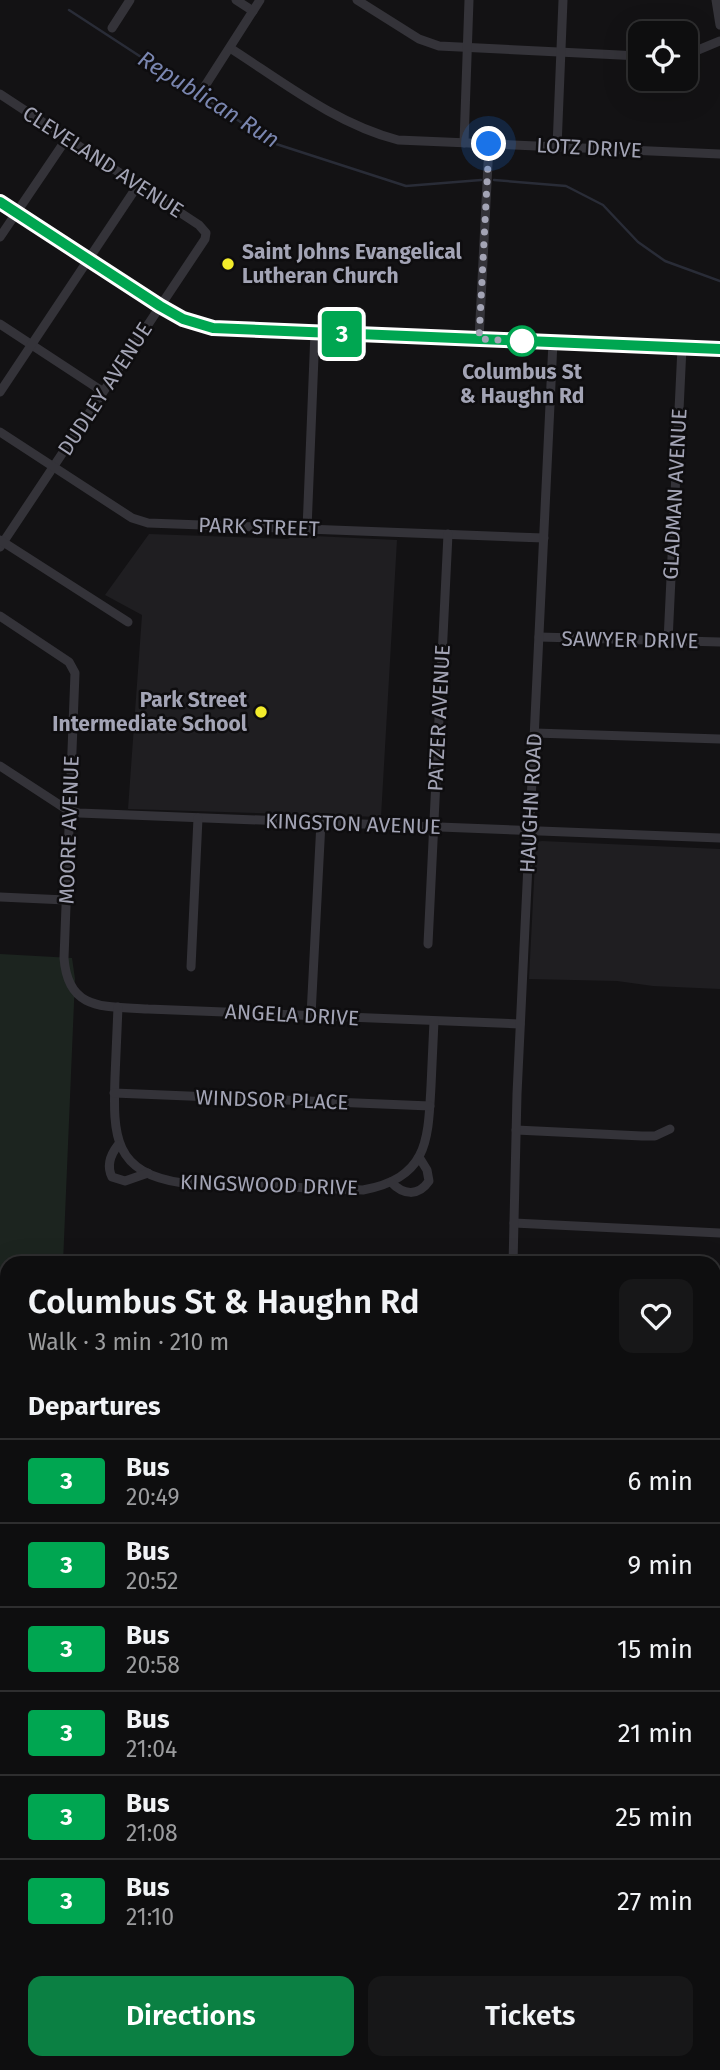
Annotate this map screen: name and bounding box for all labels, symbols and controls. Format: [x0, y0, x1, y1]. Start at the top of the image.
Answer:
map controls [628, 21, 698, 91]
button: locate [628, 21, 698, 91]
water label: Republican Run [133, 44, 285, 154]
street label: CLEVELAND AVENUE [18, 100, 188, 224]
your location [471, 126, 506, 161]
street label: LOTZ DRIVE [536, 132, 642, 164]
place label: Saint Johns Evangelical Lutheran Church [242, 239, 462, 289]
marker: Saint Johns Evangelical Lutheran Church [220, 256, 236, 272]
line badge: 3 [319, 311, 365, 357]
street label: DUDLEY AVENUE [52, 317, 158, 461]
text: 3 [336, 320, 348, 348]
marker: Columbus St & Haughn Rd [507, 326, 537, 356]
place label: Columbus St & Haughn Rd [460, 359, 584, 409]
street label: GLADMAN AVENUE [658, 408, 692, 580]
street label: PARK STREET [198, 512, 320, 542]
street label: SAWYER DRIVE [561, 626, 699, 654]
street label: PATZER AVENUE [422, 644, 456, 792]
place label: Park Street Intermediate School [52, 687, 248, 737]
marker: Park Street Intermediate School [253, 704, 269, 720]
street label: HAUGHN ROAD [514, 732, 548, 874]
street label: MOORE AVENUE [53, 755, 85, 905]
street label: KINGSTON AVENUE [265, 808, 441, 840]
street label: ANGELA DRIVE [224, 999, 360, 1031]
street label: WINDSOR PLACE [195, 1084, 349, 1116]
street label: KINGSWOOD DRIVE [179, 1169, 359, 1201]
button: heart [619, 1279, 693, 1353]
text: Columbus St & Haughn Rd [28, 1282, 420, 1322]
text: Walk · 3 min · 210 m [28, 1328, 229, 1356]
text: Departures [28, 1391, 161, 1422]
text: Bus [126, 1452, 169, 1483]
text: 6 min [627, 1466, 693, 1497]
text: 3 [60, 1467, 73, 1495]
text: 20:49 [126, 1483, 179, 1511]
text: Bus [126, 1536, 169, 1567]
text: 9 min [628, 1550, 693, 1581]
text: 3 [60, 1551, 73, 1579]
text: 20:52 [126, 1567, 178, 1595]
text: Bus [126, 1620, 169, 1651]
text: 15 min [617, 1634, 693, 1665]
text: 3 [60, 1635, 73, 1663]
text: 20:58 [126, 1651, 180, 1679]
text: Bus [126, 1704, 169, 1735]
text: 21 min [618, 1718, 693, 1749]
text: 3 [60, 1719, 73, 1747]
text: 21:04 [126, 1735, 177, 1763]
text: Bus [126, 1788, 169, 1819]
text: 25 min [615, 1802, 693, 1833]
text: 3 [60, 1803, 73, 1831]
text: 21:08 [126, 1819, 178, 1847]
text: Bus [126, 1872, 169, 1903]
text: 27 min [617, 1886, 693, 1917]
text: 3 [60, 1887, 73, 1915]
text: 21:10 [126, 1903, 174, 1931]
button: Directions [28, 1976, 354, 2056]
button: Tickets [368, 1976, 693, 2056]

